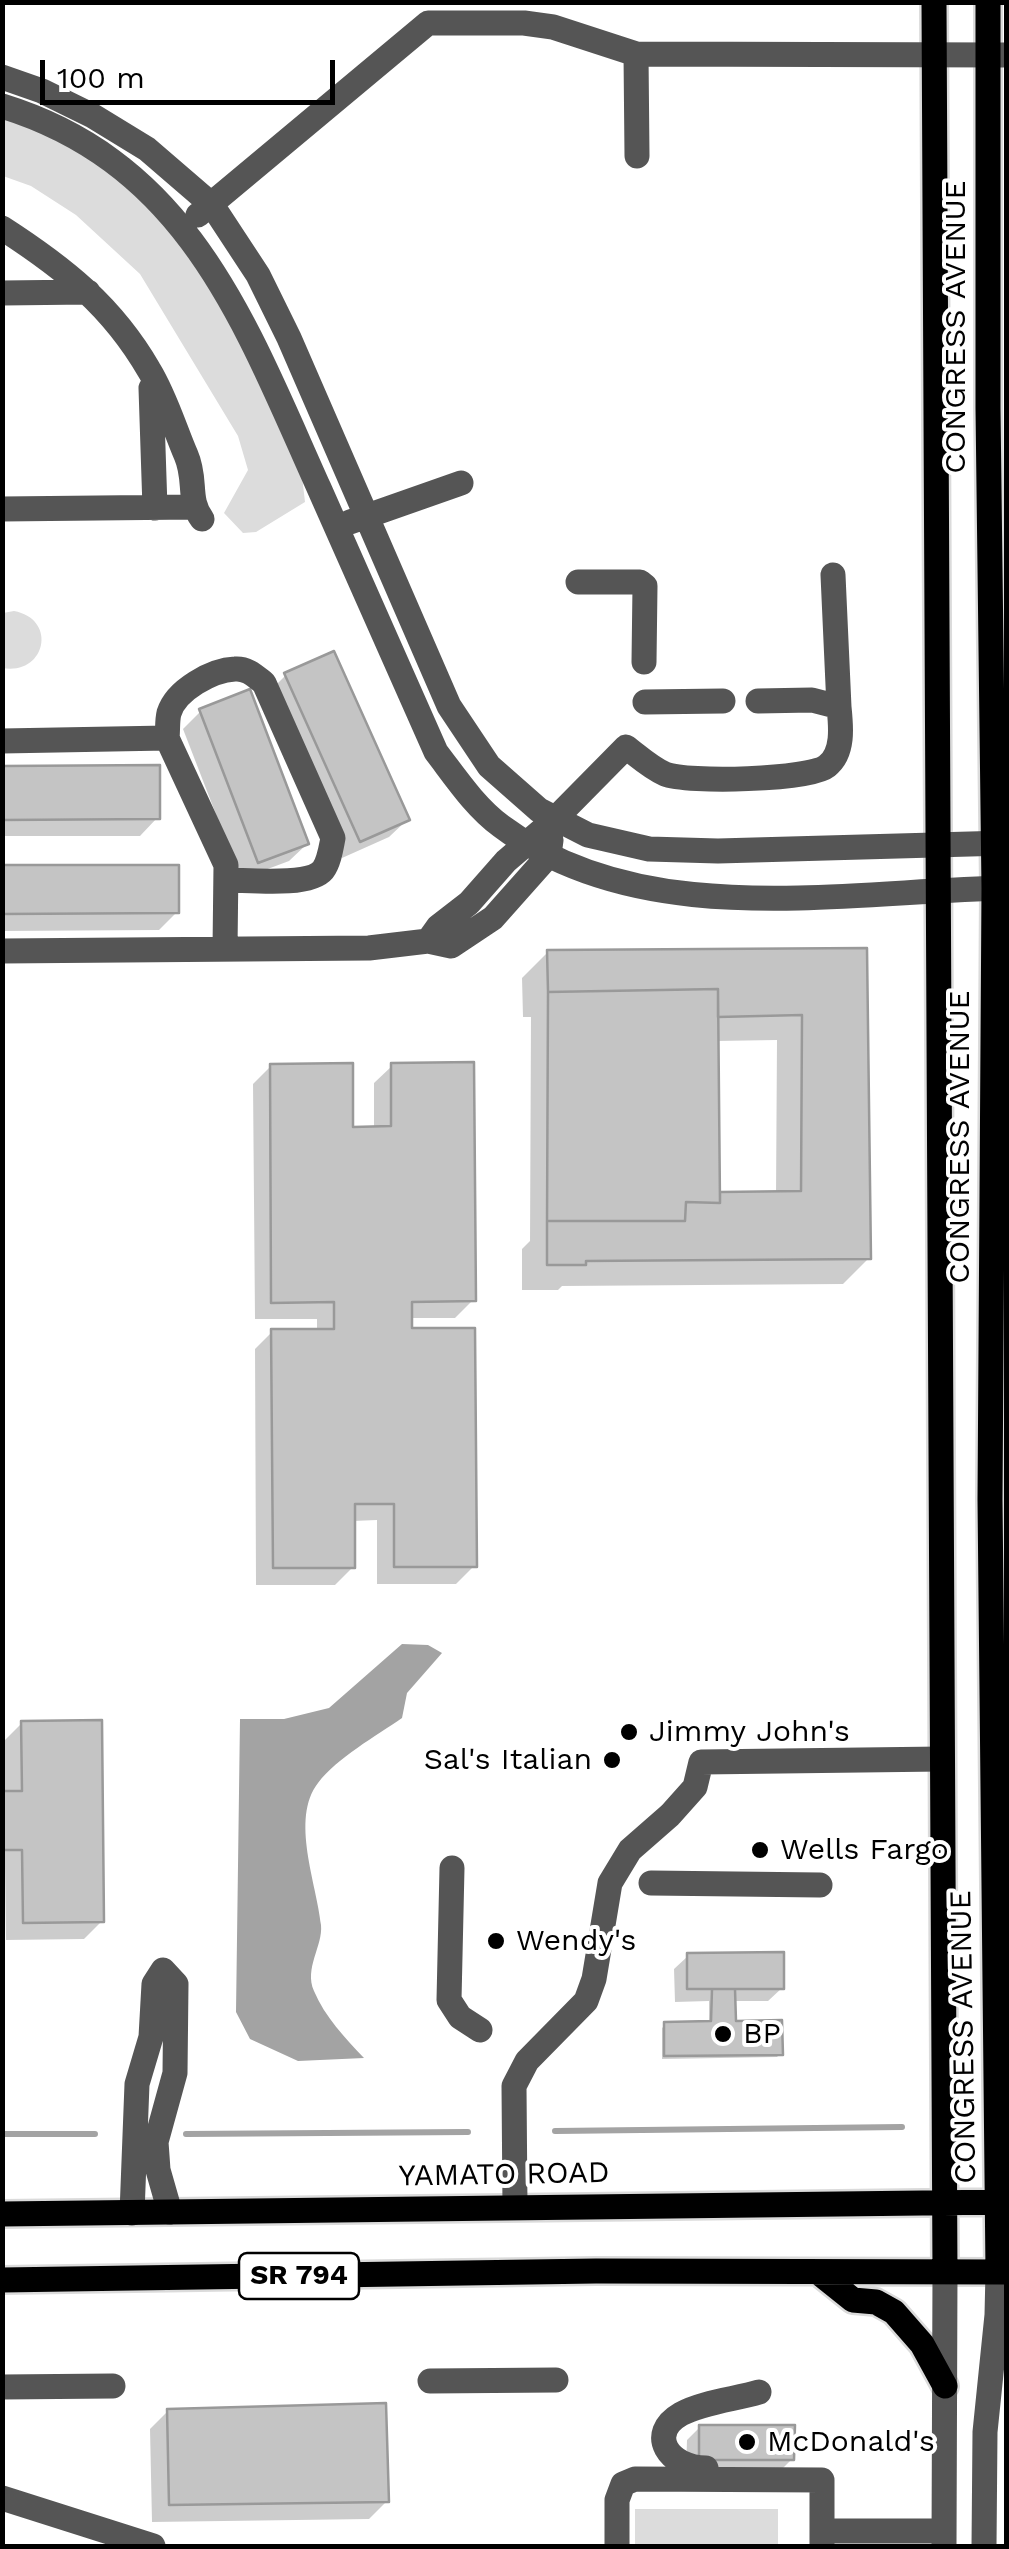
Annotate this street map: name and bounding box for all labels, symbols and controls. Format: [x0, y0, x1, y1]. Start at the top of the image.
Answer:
scale bar [45, 40, 340, 102]
text: 100 m [57, 60, 145, 95]
street label: CONGRESS AVENUE [938, 180, 974, 474]
street label: CONGRESS AVENUE [942, 990, 978, 1284]
place label: Jimmy John's [649, 1714, 850, 1750]
marker: Jimmy John's [618, 1721, 640, 1743]
place label: Sal's Italian [424, 1742, 592, 1778]
marker: Sal's Italian [601, 1749, 623, 1771]
place label: Wells Fargo [780, 1832, 949, 1868]
marker: Wells Fargo [749, 1839, 771, 1861]
street label: CONGRESS AVENUE [943, 1890, 985, 2184]
place label: Wendy's [516, 1923, 636, 1959]
marker: Wendy's [485, 1930, 507, 1952]
place label: BP [743, 2016, 781, 2052]
marker: BP [712, 2023, 734, 2045]
street label: YAMATO ROAD [398, 2155, 610, 2195]
road number: SR 794 [239, 2253, 359, 2299]
place label: McDonald's [767, 2424, 935, 2460]
marker: McDonald's [736, 2431, 758, 2453]

